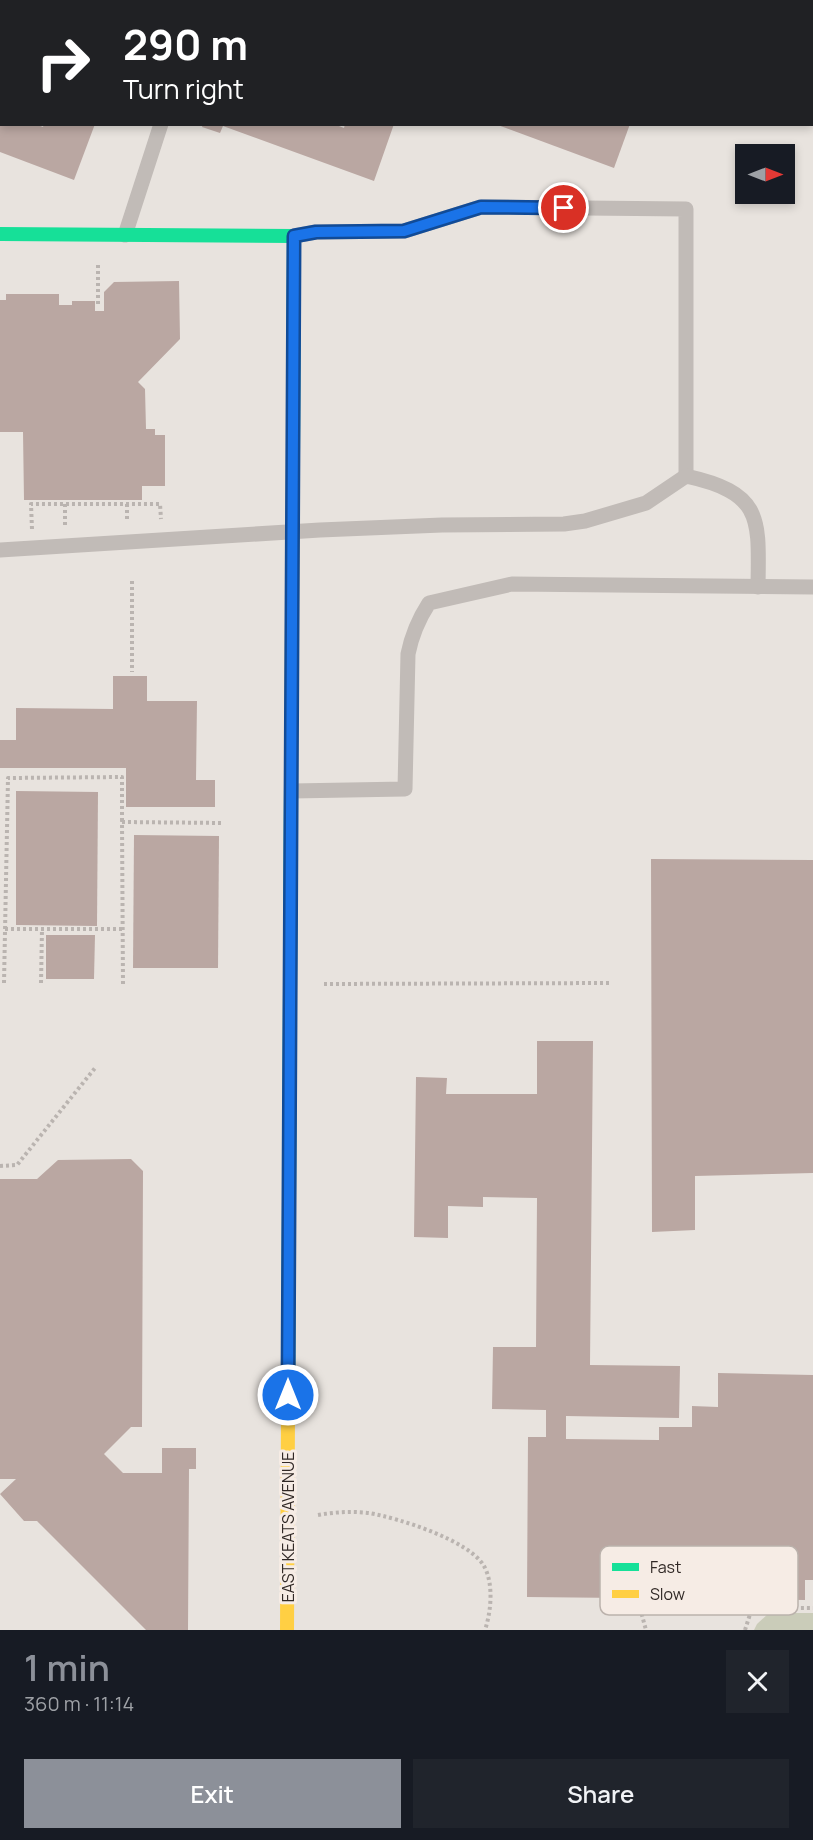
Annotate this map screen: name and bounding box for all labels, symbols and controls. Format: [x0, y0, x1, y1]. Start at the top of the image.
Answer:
text: 290 m [123, 15, 248, 73]
icon: right [24, 24, 102, 102]
text: Turn right [123, 70, 244, 107]
north arrow [735, 144, 795, 204]
map controls [735, 144, 795, 204]
pin [538, 182, 589, 233]
icon: arrive [547, 191, 580, 224]
position arrow [256, 1363, 320, 1427]
street label: EAST KEATS AVENUE [277, 1452, 299, 1602]
legend [600, 1546, 798, 1615]
text: Fast [650, 1556, 681, 1578]
text: Slow [650, 1583, 685, 1605]
text: 1 min [24, 1643, 110, 1692]
button: close [726, 1650, 789, 1713]
text: 360 m · 11:14 [24, 1690, 134, 1717]
button: Exit [24, 1759, 401, 1828]
button: Share [413, 1759, 789, 1828]

